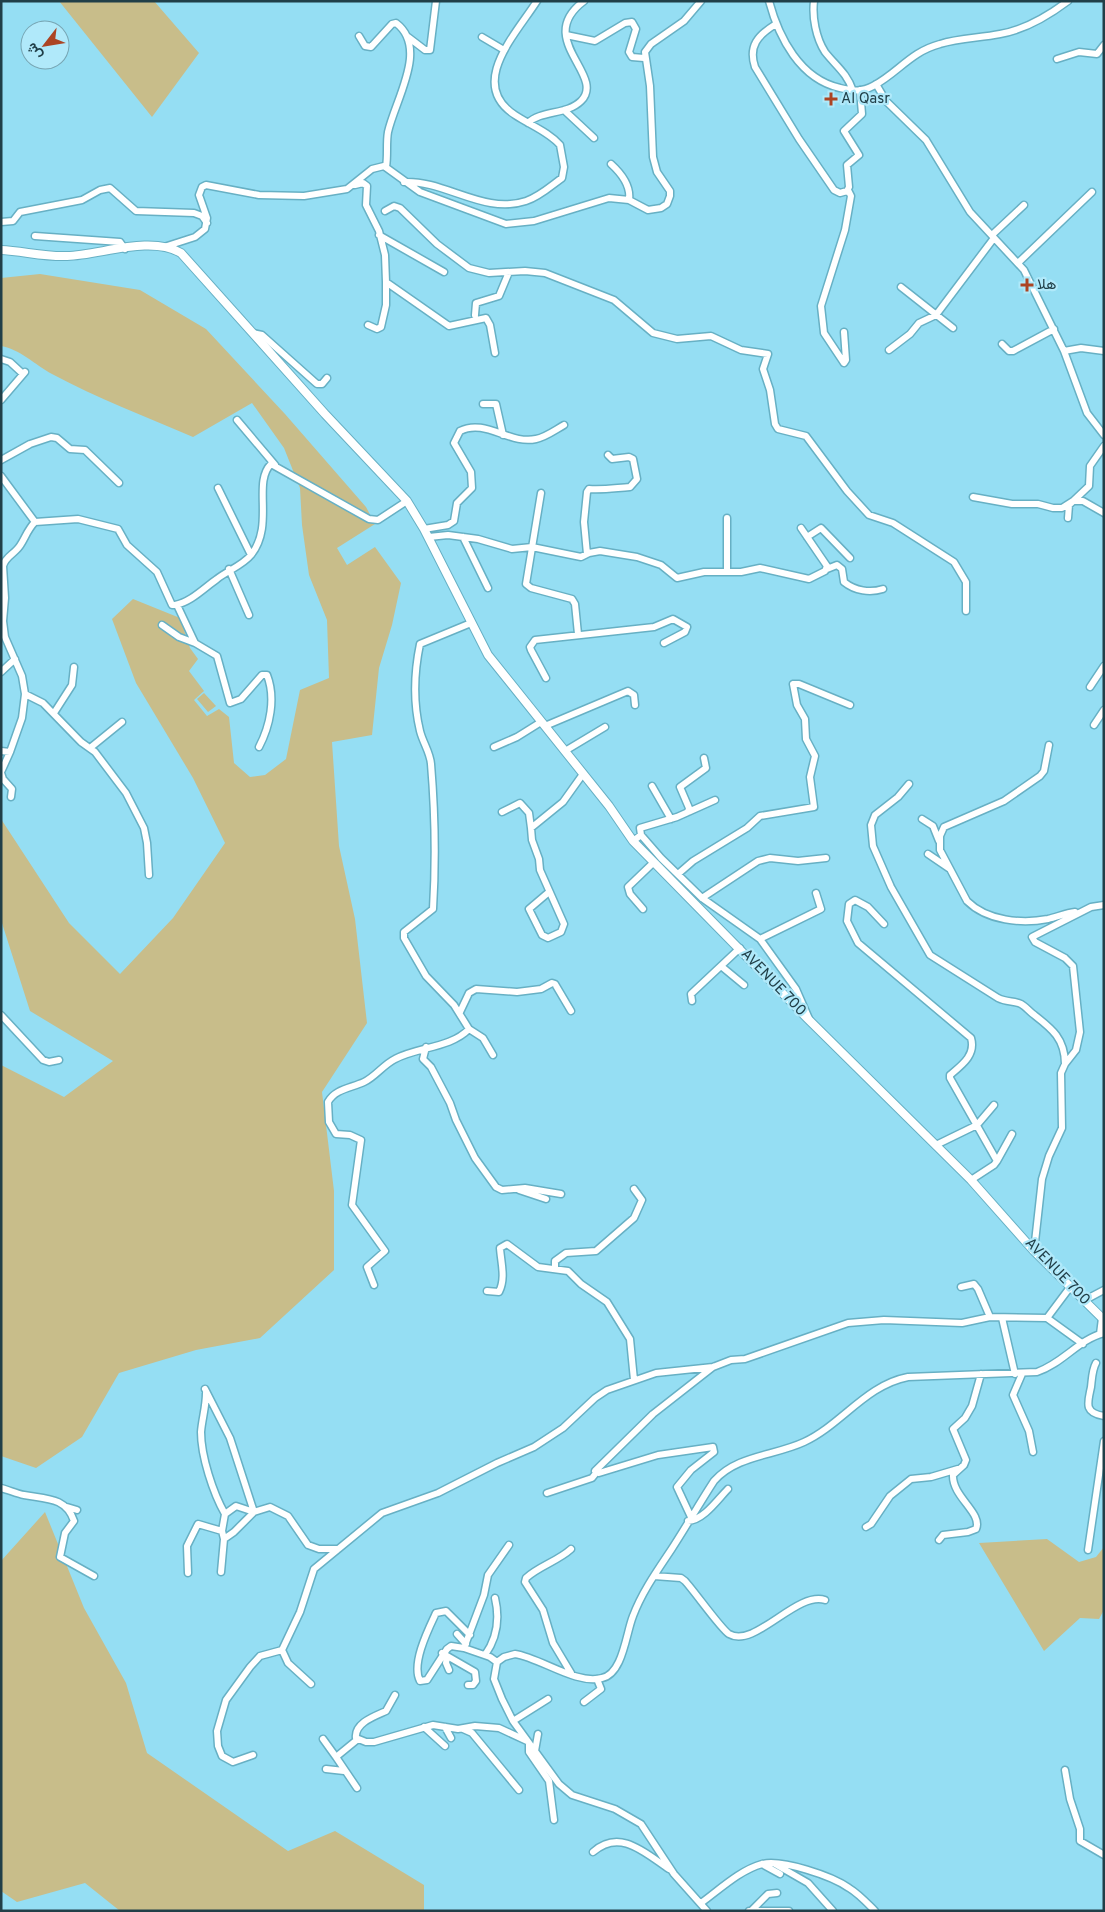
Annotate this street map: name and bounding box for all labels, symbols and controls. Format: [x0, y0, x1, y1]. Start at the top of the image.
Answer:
north arrow [20, 20, 70, 70]
text: ش [23, 39, 47, 63]
place label: Al Qasr [841, 90, 890, 109]
marker: Al Qasr [825, 93, 837, 105]
place label: هلا [1037, 276, 1056, 295]
marker: هلا [1021, 279, 1033, 291]
street label: AVENUE 700 [736, 945, 810, 1021]
street label: AVENUE 700 [1020, 1234, 1094, 1310]

